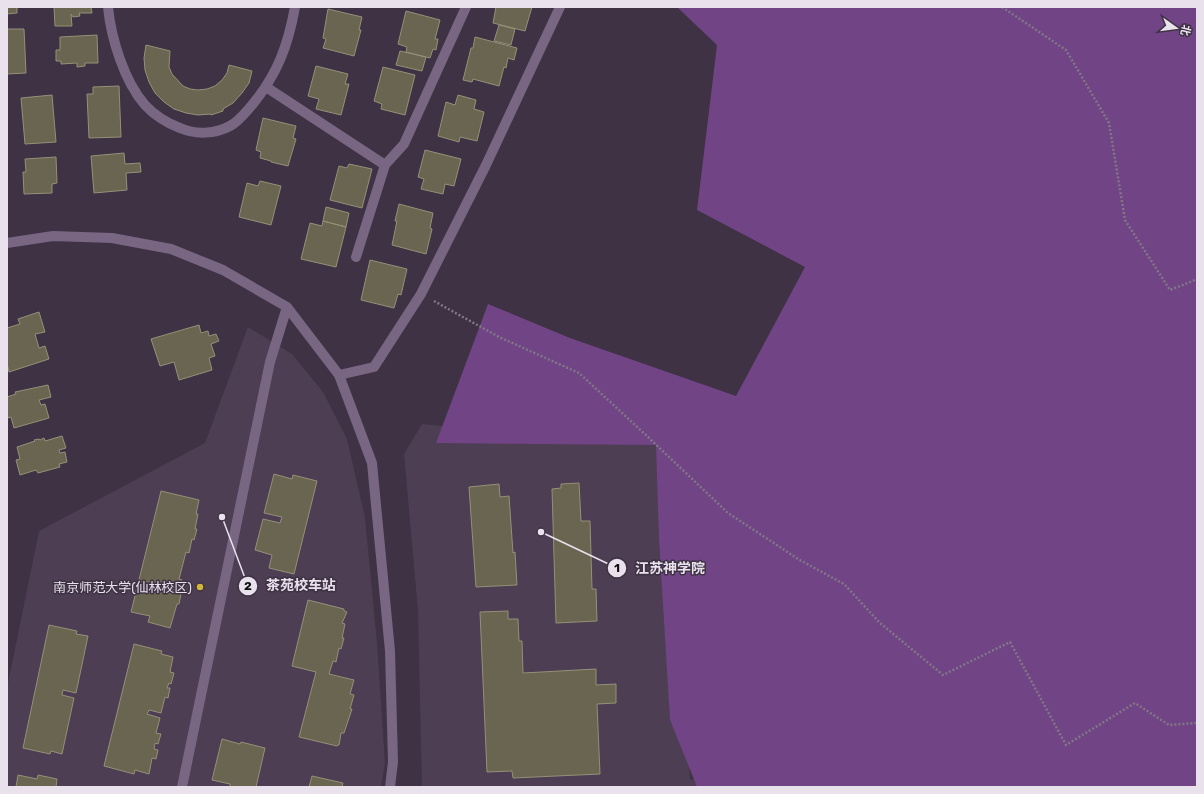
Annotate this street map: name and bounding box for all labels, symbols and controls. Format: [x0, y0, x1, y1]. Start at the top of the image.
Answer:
north arrow [1156, 8, 1196, 48]
text: 北 [1178, 23, 1193, 37]
callout: 江苏神学院 [607, 555, 713, 581]
text: 江苏神学院 [635, 560, 705, 577]
text: 1 [614, 561, 620, 575]
callout: 茶苑校车站 [238, 573, 344, 599]
text: 茶苑校车站 [266, 577, 336, 594]
text: 2 [244, 579, 252, 593]
place label: 南京师范大学(仙林校区) [53, 580, 192, 595]
marker: 南京师范大学(仙林校区) [195, 582, 205, 592]

